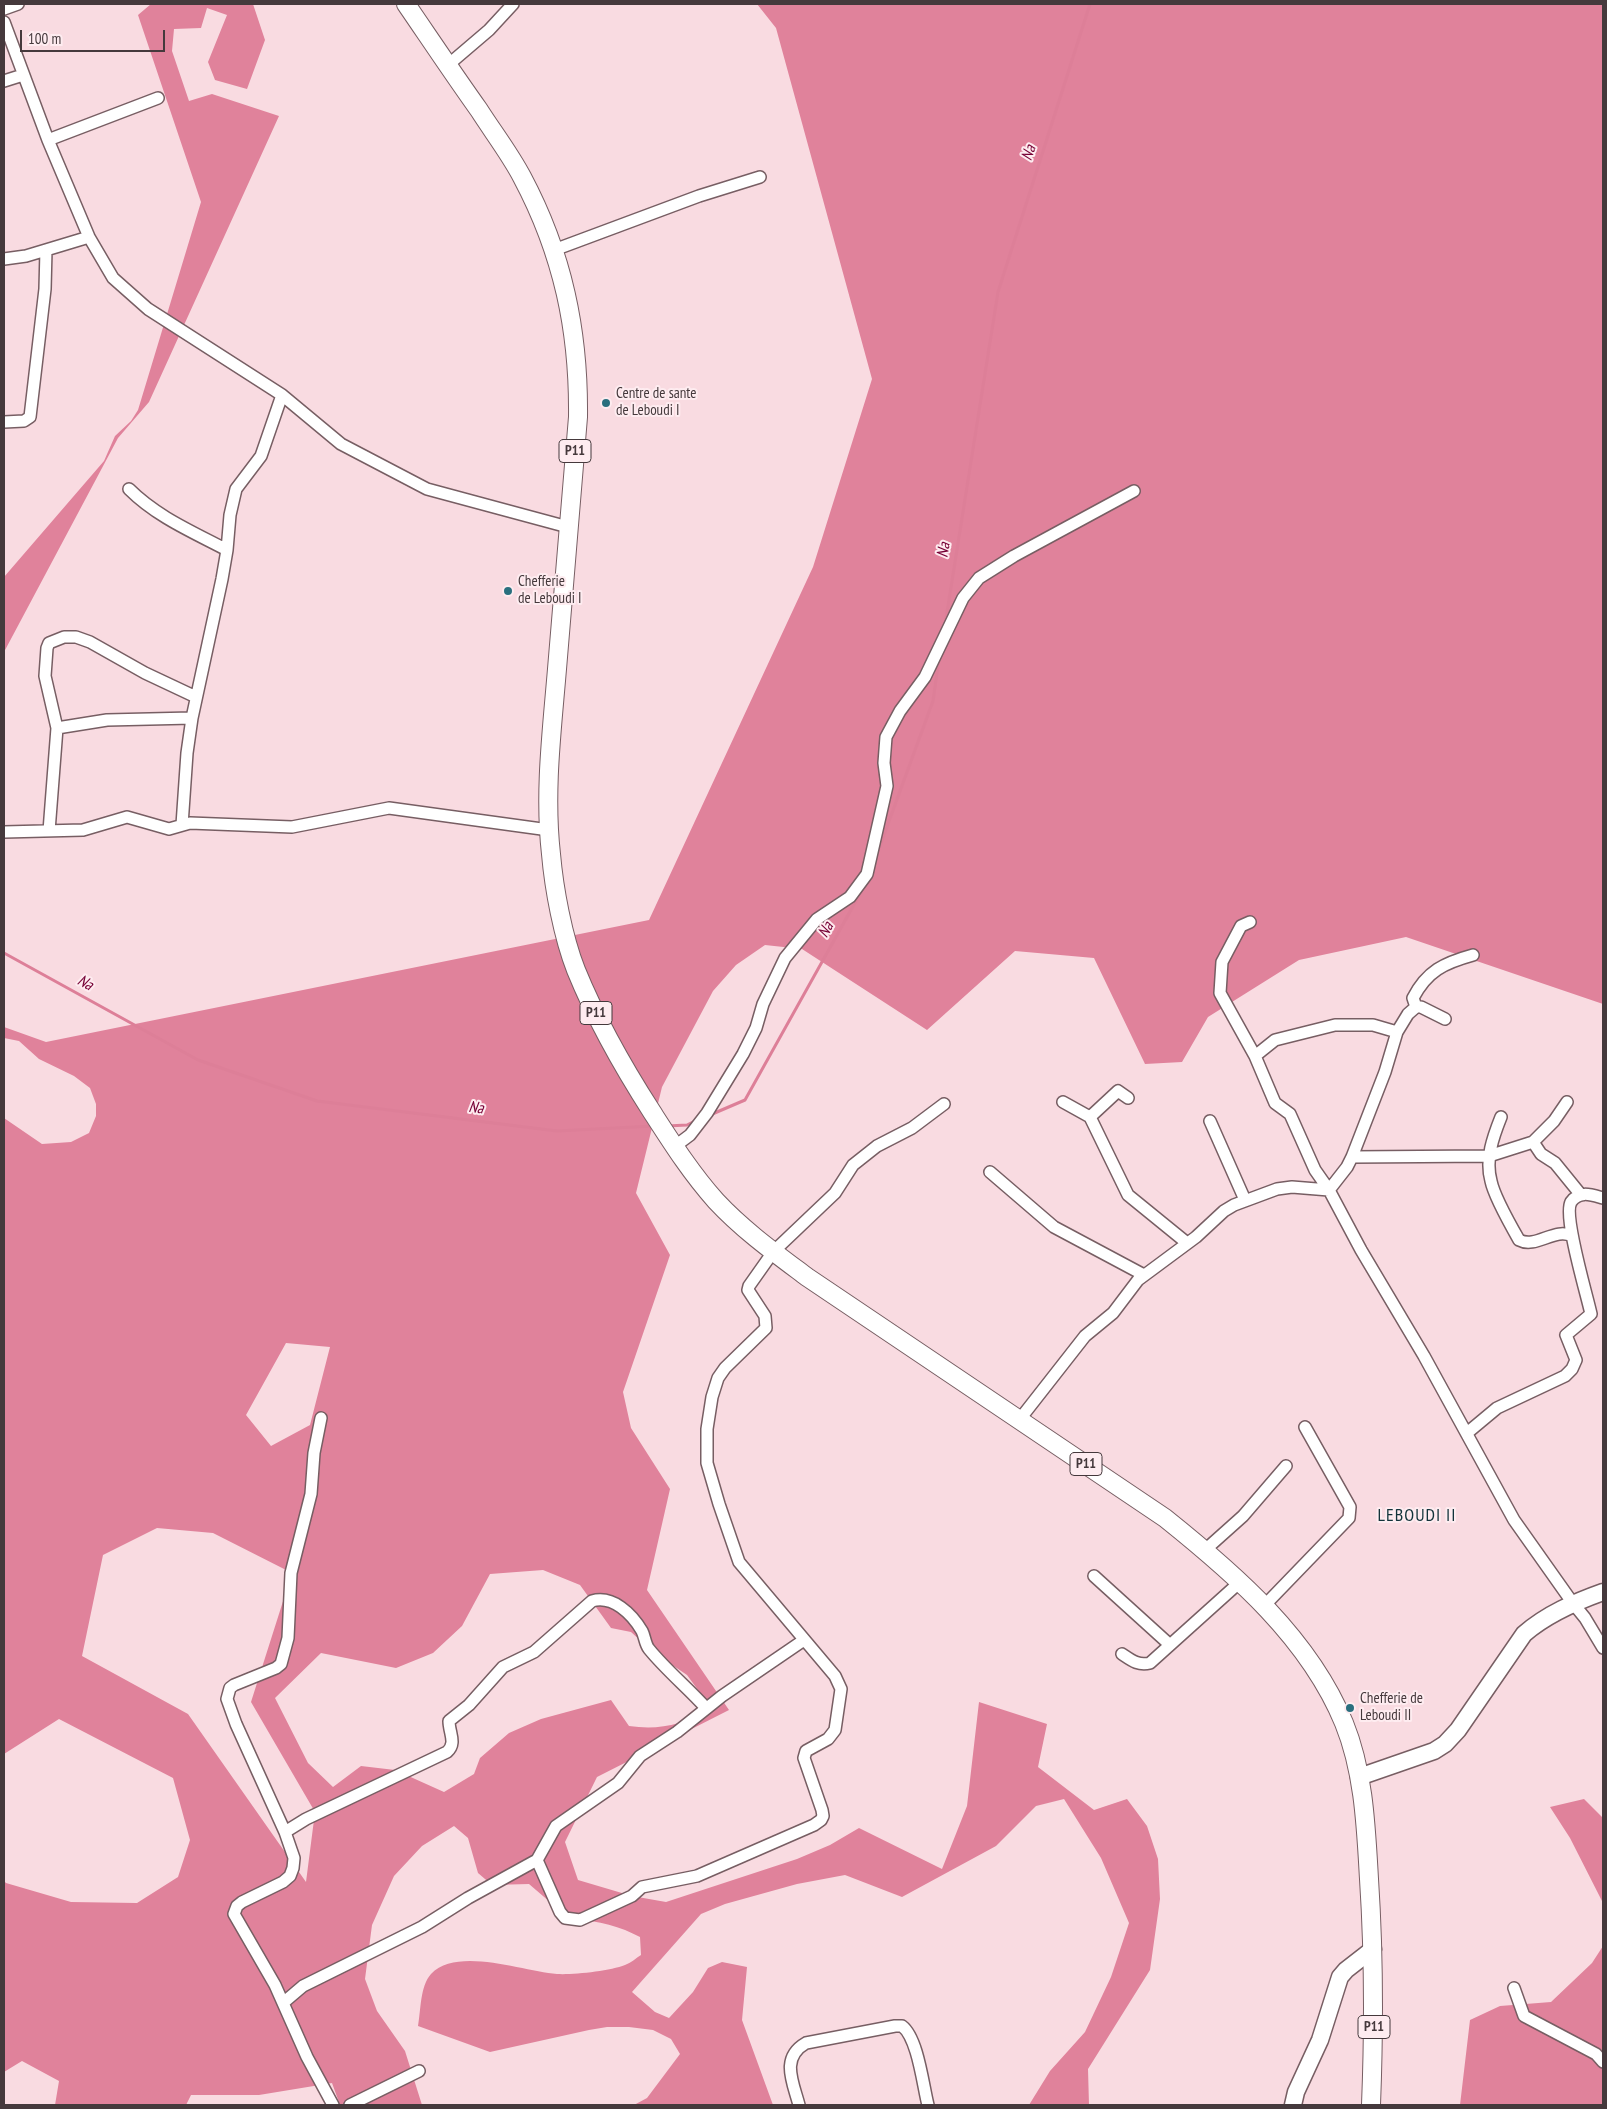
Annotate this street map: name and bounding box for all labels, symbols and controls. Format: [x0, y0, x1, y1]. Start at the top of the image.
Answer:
scale bar [22, 20, 168, 52]
text: 100 m [28, 29, 61, 48]
water label: Na [1018, 143, 1040, 163]
place label: Centre de sante de Leboudi I [616, 385, 697, 420]
marker: Centre de sante de Leboudi I [600, 397, 612, 409]
road number: P11 [559, 440, 591, 462]
water label: Na [933, 541, 955, 559]
place label: Chefferie de Leboudi I [518, 573, 582, 608]
marker: Chefferie de Leboudi I [502, 585, 514, 597]
water label: Na [814, 919, 838, 941]
water label: Na [74, 971, 96, 995]
road number: P11 [580, 1001, 612, 1024]
water label: Na [467, 1098, 485, 1118]
road number: P11 [1070, 1452, 1102, 1476]
district label: LEBOUDI II [1376, 1505, 1458, 1527]
place label: Chefferie de Leboudi II [1360, 1690, 1423, 1725]
marker: Chefferie de Leboudi II [1344, 1702, 1356, 1714]
road number: P11 [1358, 2015, 1390, 2038]

